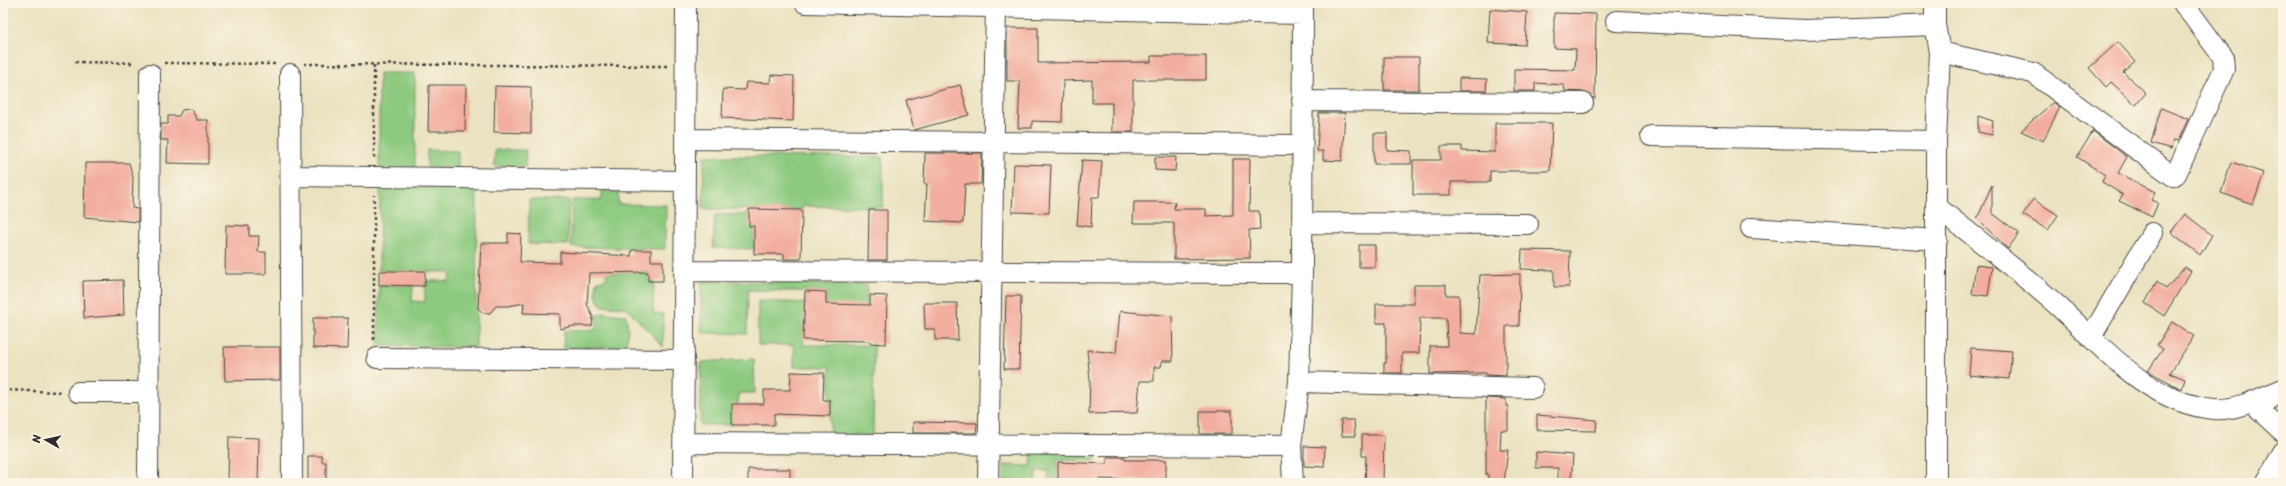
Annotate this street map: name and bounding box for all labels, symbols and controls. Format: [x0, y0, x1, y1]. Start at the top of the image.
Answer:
north arrow [26, 420, 66, 460]
text: N [27, 433, 47, 445]

